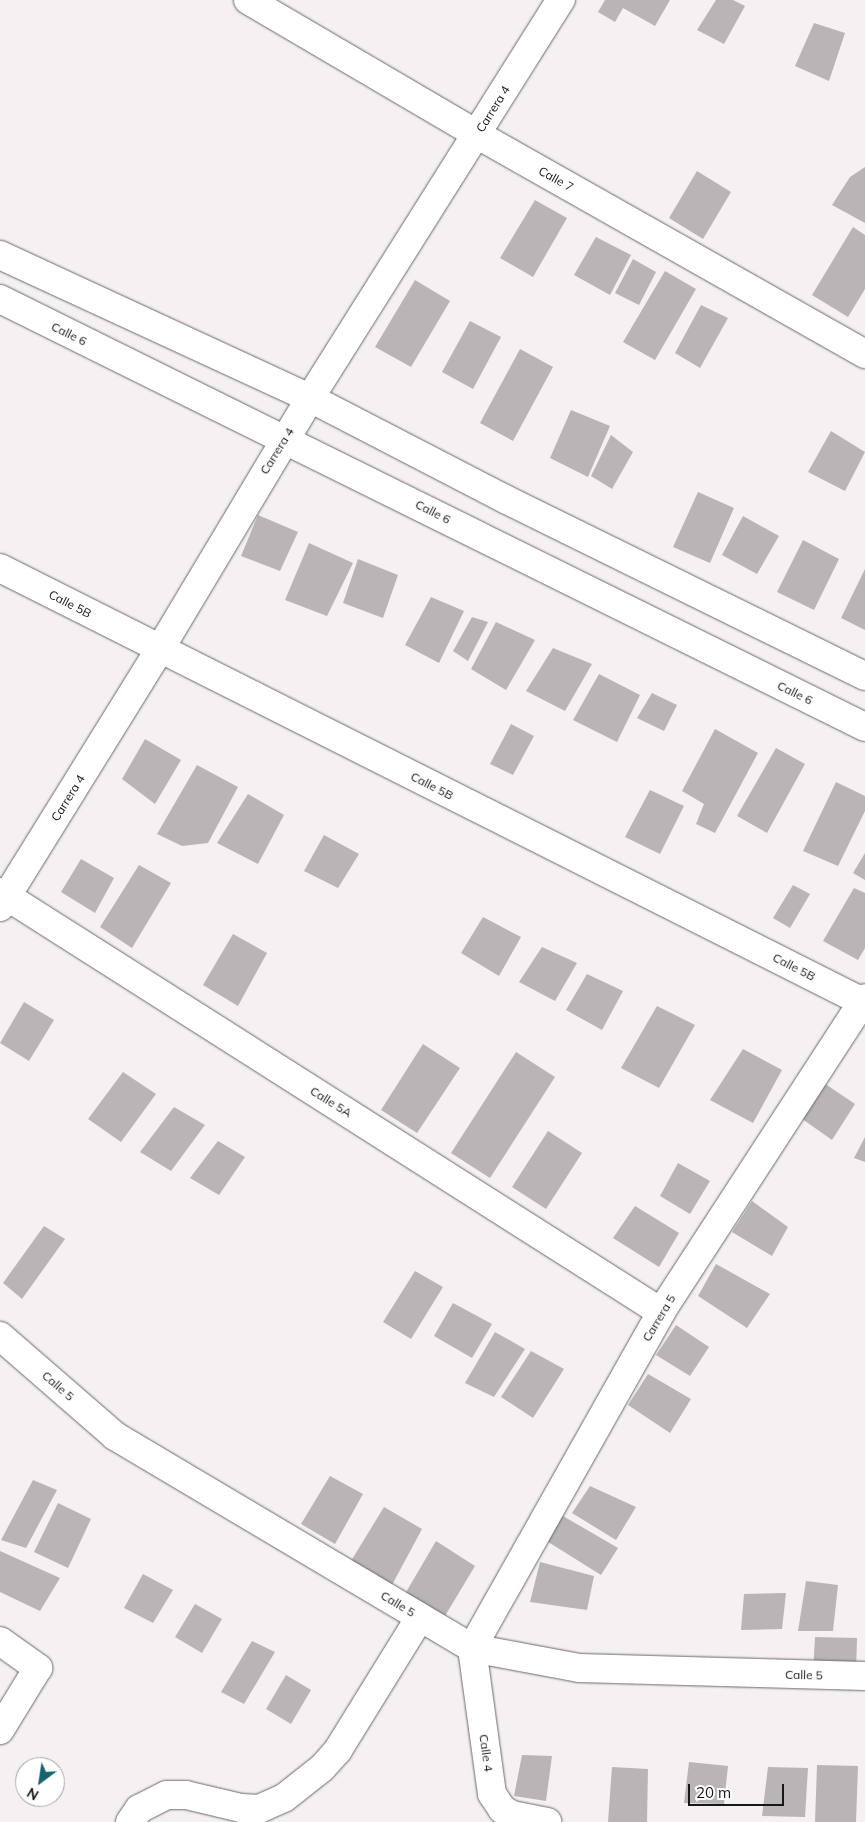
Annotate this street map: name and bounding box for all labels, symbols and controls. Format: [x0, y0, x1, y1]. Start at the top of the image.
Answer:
street label: Carrera 4 [473, 83, 513, 135]
street label: Calle 7 [536, 164, 576, 194]
street label: Calle 6 [49, 319, 89, 349]
street label: Carrera 4 [257, 425, 297, 477]
street label: Calle 6 [413, 497, 453, 527]
street label: Calle 5B [46, 587, 94, 621]
street label: Calle 6 [775, 678, 815, 708]
street label: Calle 5B [408, 769, 456, 803]
street label: Carrera 4 [48, 772, 88, 824]
street label: Calle 5B [770, 950, 818, 984]
street label: Calle 5A [307, 1084, 355, 1120]
street label: Carrera 5 [639, 1292, 679, 1344]
street label: Calle 5 [39, 1368, 77, 1404]
street label: Calle 5 [378, 1588, 418, 1620]
street label: Calle 5 [785, 1667, 823, 1683]
street label: Calle 4 [476, 1733, 496, 1773]
north arrow [15, 1757, 65, 1807]
scale bar [690, 1774, 786, 1806]
text: 20 m [696, 1783, 731, 1802]
text: N [24, 1784, 42, 1804]

